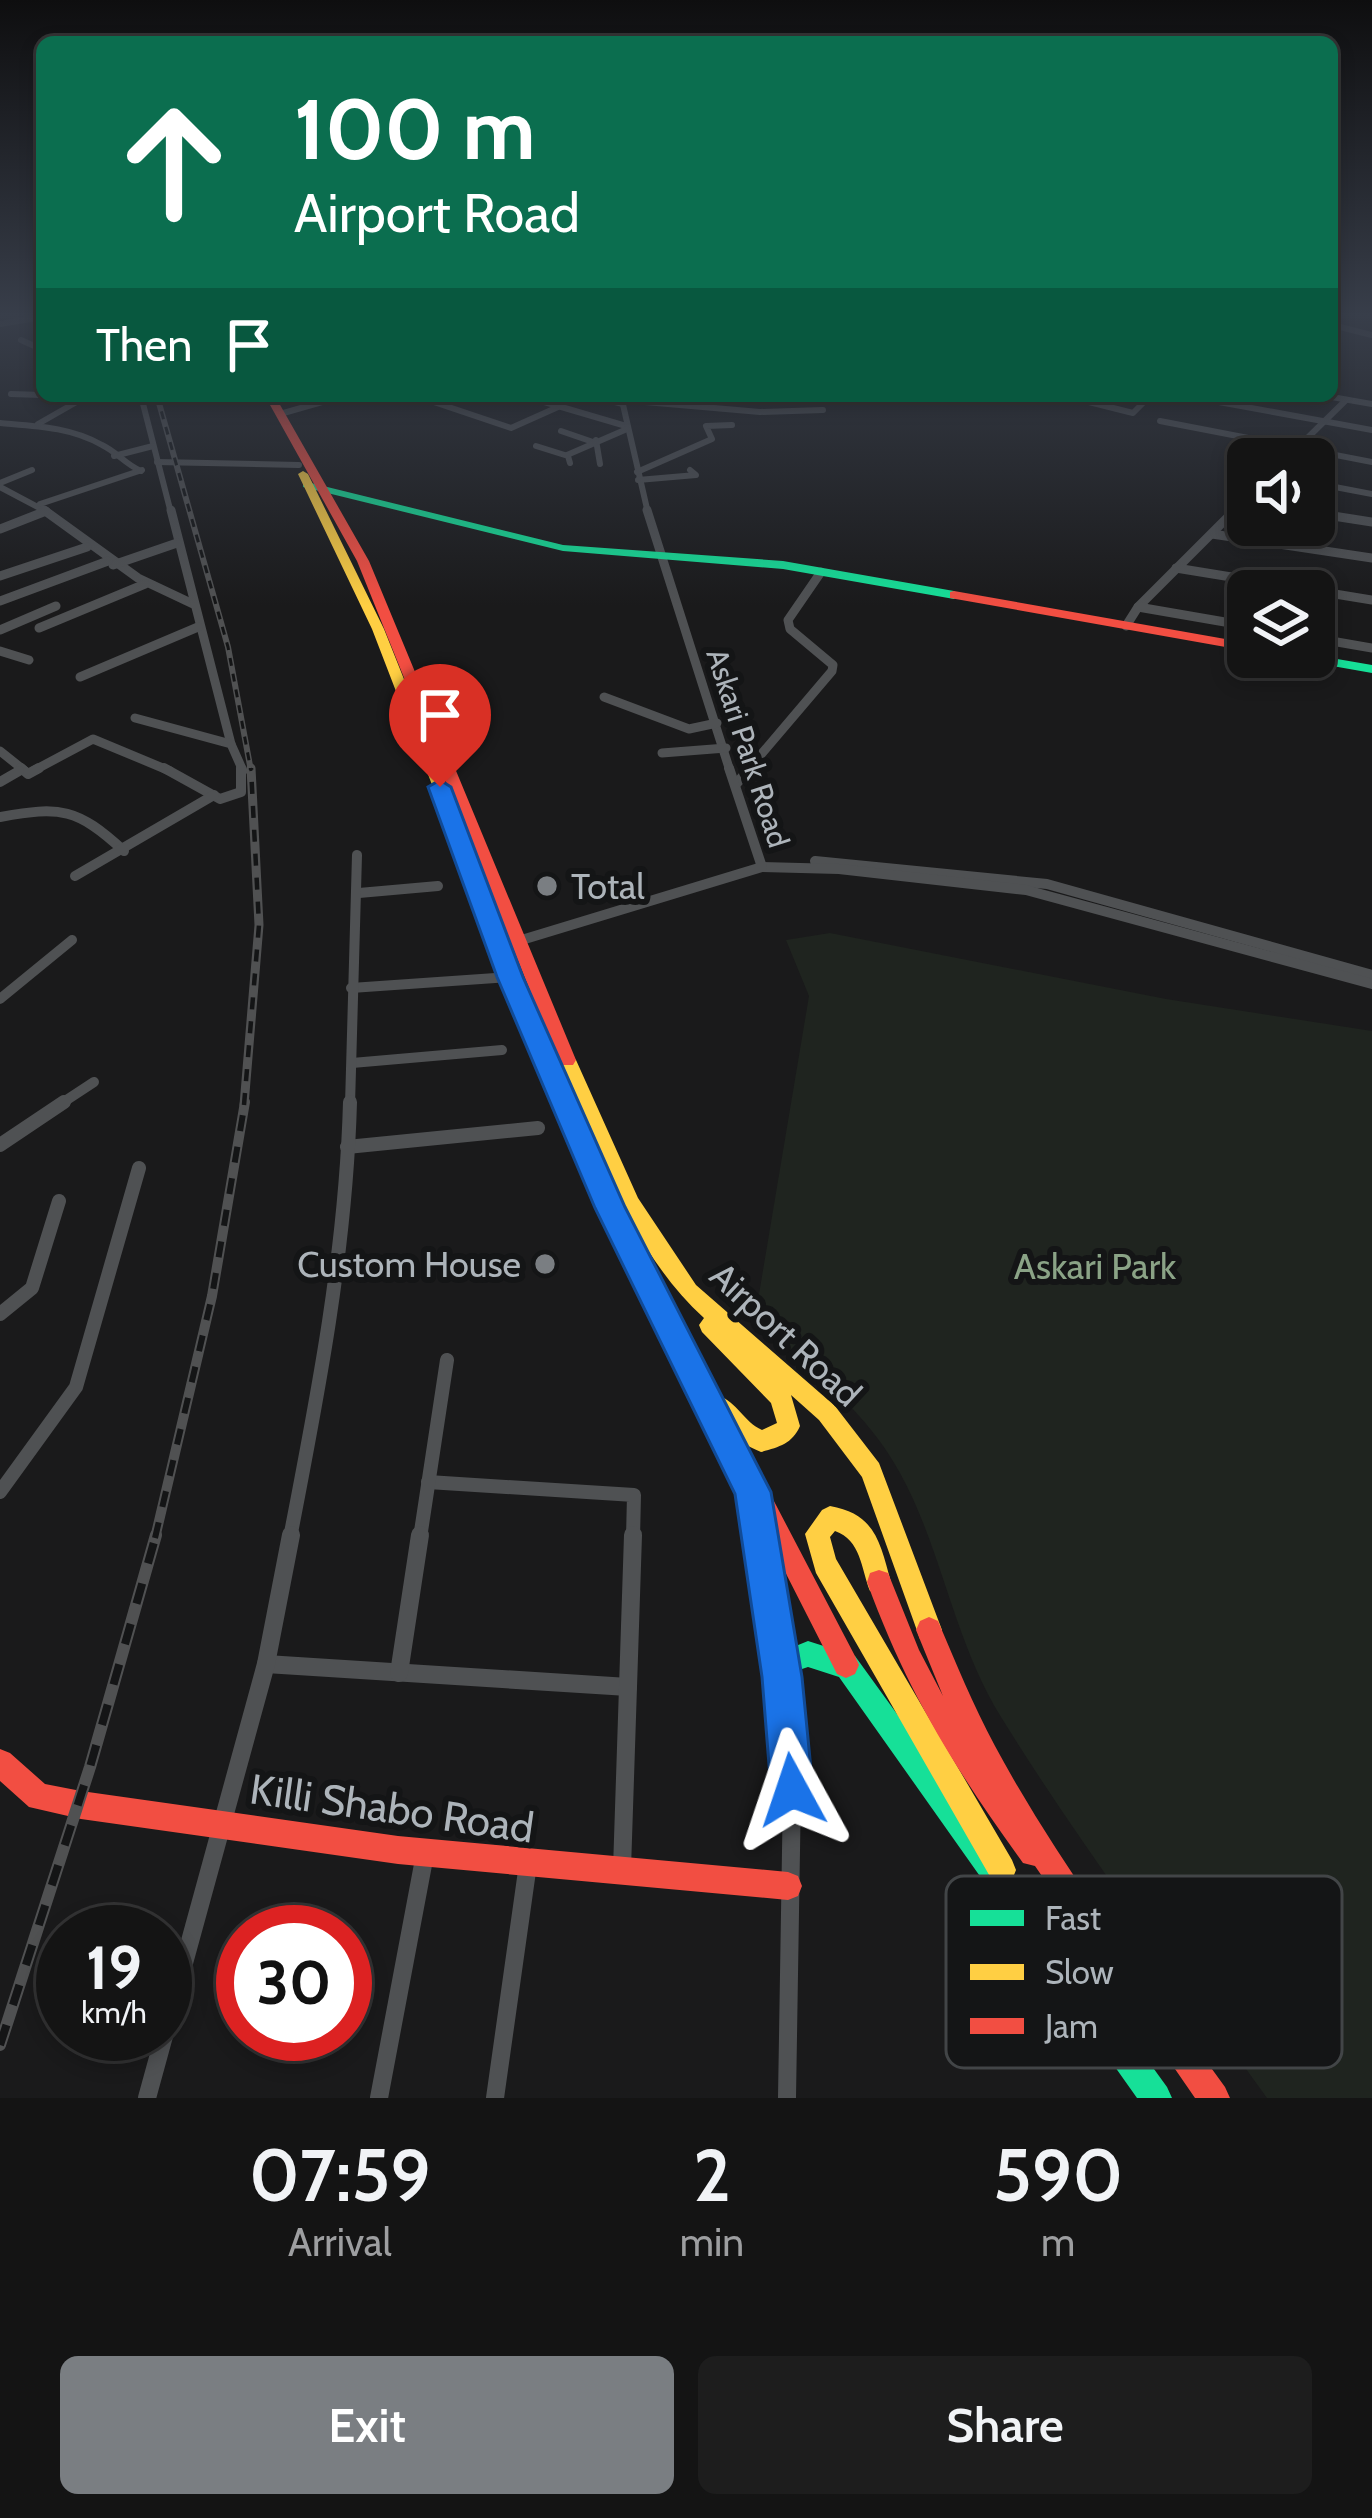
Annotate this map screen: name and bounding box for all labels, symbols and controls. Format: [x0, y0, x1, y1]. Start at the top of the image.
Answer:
text: 100 m [294, 78, 536, 180]
icon: ahead [96, 84, 252, 240]
text: Airport Road [294, 180, 580, 246]
icon: arrive [216, 312, 282, 378]
text: Then [96, 318, 192, 372]
map controls [1227, 438, 1335, 678]
button: sound [1227, 438, 1335, 546]
button: layers [1227, 570, 1335, 678]
street label: Askari Park Road [698, 644, 798, 852]
pin [389, 664, 491, 787]
icon: arrive [407, 682, 473, 748]
place label: Total [571, 864, 645, 908]
marker: Total [534, 873, 560, 899]
place label: Custom House [297, 1242, 521, 1286]
park label: Askari Park [1014, 1244, 1177, 1288]
marker: Custom House [532, 1251, 558, 1277]
street label: Airport Road [701, 1253, 871, 1415]
position arrow [729, 1727, 855, 1853]
street label: Killi Shabo Road [247, 1762, 537, 1854]
legend [946, 1876, 1342, 2068]
text: Fast [1045, 1898, 1101, 1938]
speed limit sign: 30 [216, 1905, 372, 2061]
text: 19 [86, 1931, 142, 2004]
text: Slow [1045, 1952, 1114, 1992]
text: km/h [81, 1994, 147, 2031]
text: Jam [1044, 2006, 1098, 2046]
text: 07:59 [249, 2132, 431, 2219]
text: 2 [693, 2132, 731, 2219]
text: 590 [993, 2132, 1123, 2219]
text: Arrival [288, 2218, 392, 2266]
text: min [680, 2218, 744, 2266]
text: m [1041, 2218, 1075, 2266]
button: Exit [60, 2356, 674, 2494]
button: Share [698, 2356, 1312, 2494]

